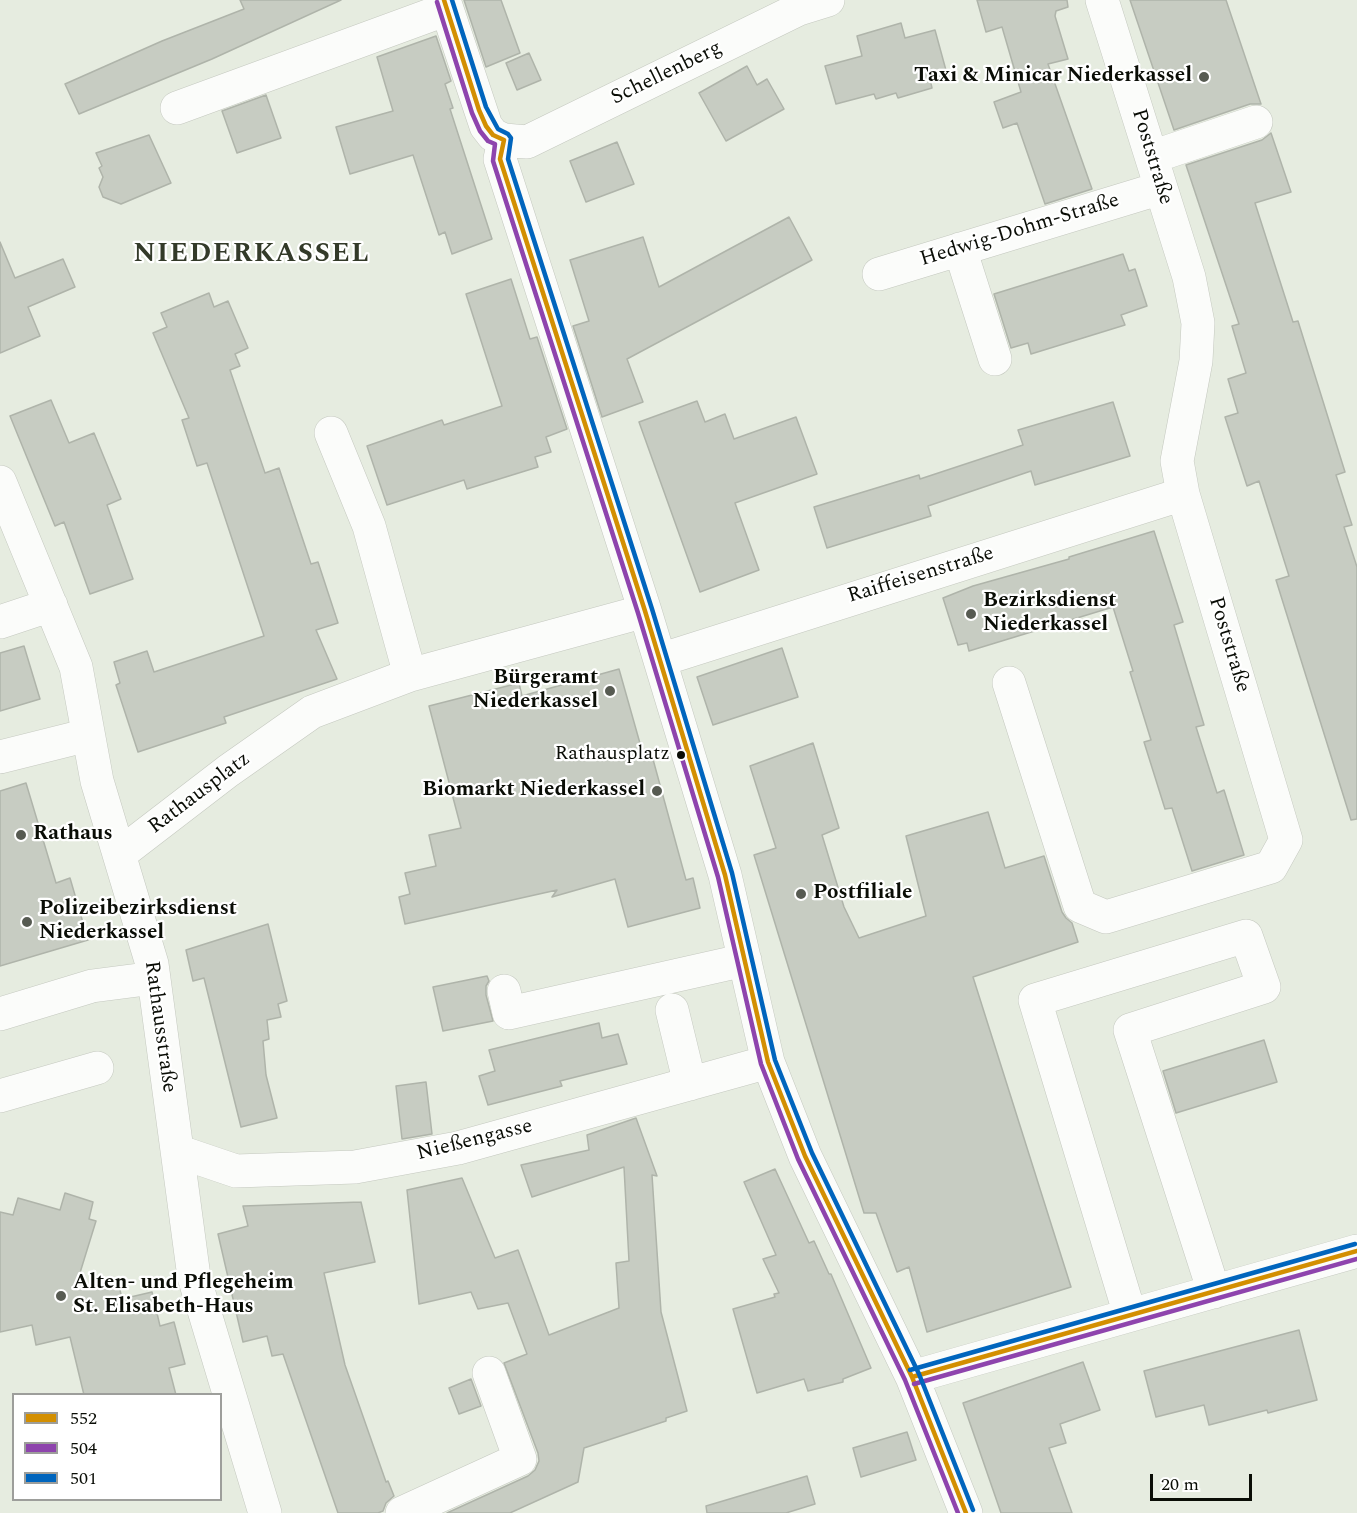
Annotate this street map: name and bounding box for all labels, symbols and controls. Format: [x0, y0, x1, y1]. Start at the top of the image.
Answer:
street label: Schellenberg [607, 36, 727, 112]
place label: Taxi & Minicar Niederkassel [914, 64, 1192, 90]
marker: Taxi & Minicar Niederkassel [1197, 70, 1211, 84]
street label: Poststraße [1125, 106, 1177, 208]
street label: Hedwig-Dohm-Straße [917, 189, 1123, 273]
district label: NIEDERKASSEL [134, 240, 370, 272]
street label: Raiffeisenstraße [845, 542, 997, 610]
place label: Bezirksdienst Niederkassel [983, 589, 1116, 639]
street label: Poststraße [1202, 594, 1254, 696]
marker: Bezirksdienst Niederkassel [964, 607, 978, 621]
place label: Bürgeramt Niederkassel [473, 666, 598, 716]
marker: Bürgeramt Niederkassel [603, 684, 617, 698]
place label: Rathausplatz [555, 743, 670, 767]
street label: Rathausplatz [144, 748, 256, 840]
marker: Rathausplatz [675, 749, 687, 761]
place label: Biomarkt Niederkassel [422, 778, 645, 804]
marker: Biomarkt Niederkassel [650, 784, 664, 798]
place label: Rathaus [33, 822, 113, 848]
marker: Rathaus [14, 828, 28, 842]
place label: Postfiliale [813, 881, 912, 907]
marker: Postfiliale [794, 887, 808, 901]
place label: Polizeibezirksdienst Niederkassel [39, 897, 237, 947]
marker: Polizeibezirksdienst Niederkassel [20, 915, 34, 929]
street label: Rathausstraße [137, 959, 181, 1095]
street label: Nießengasse [415, 1114, 535, 1168]
place label: Alten- und Pflegeheim St. Elisabeth-Haus [73, 1271, 294, 1321]
marker: Alten- und Pflegeheim St. Elisabeth-Haus [54, 1289, 68, 1303]
legend [12, 1393, 222, 1501]
text: 552 [70, 1405, 97, 1432]
text: 504 [70, 1435, 97, 1462]
scale bar [1153, 1462, 1255, 1500]
text: 501 [70, 1465, 97, 1492]
text: 20 m [1161, 1471, 1199, 1498]

